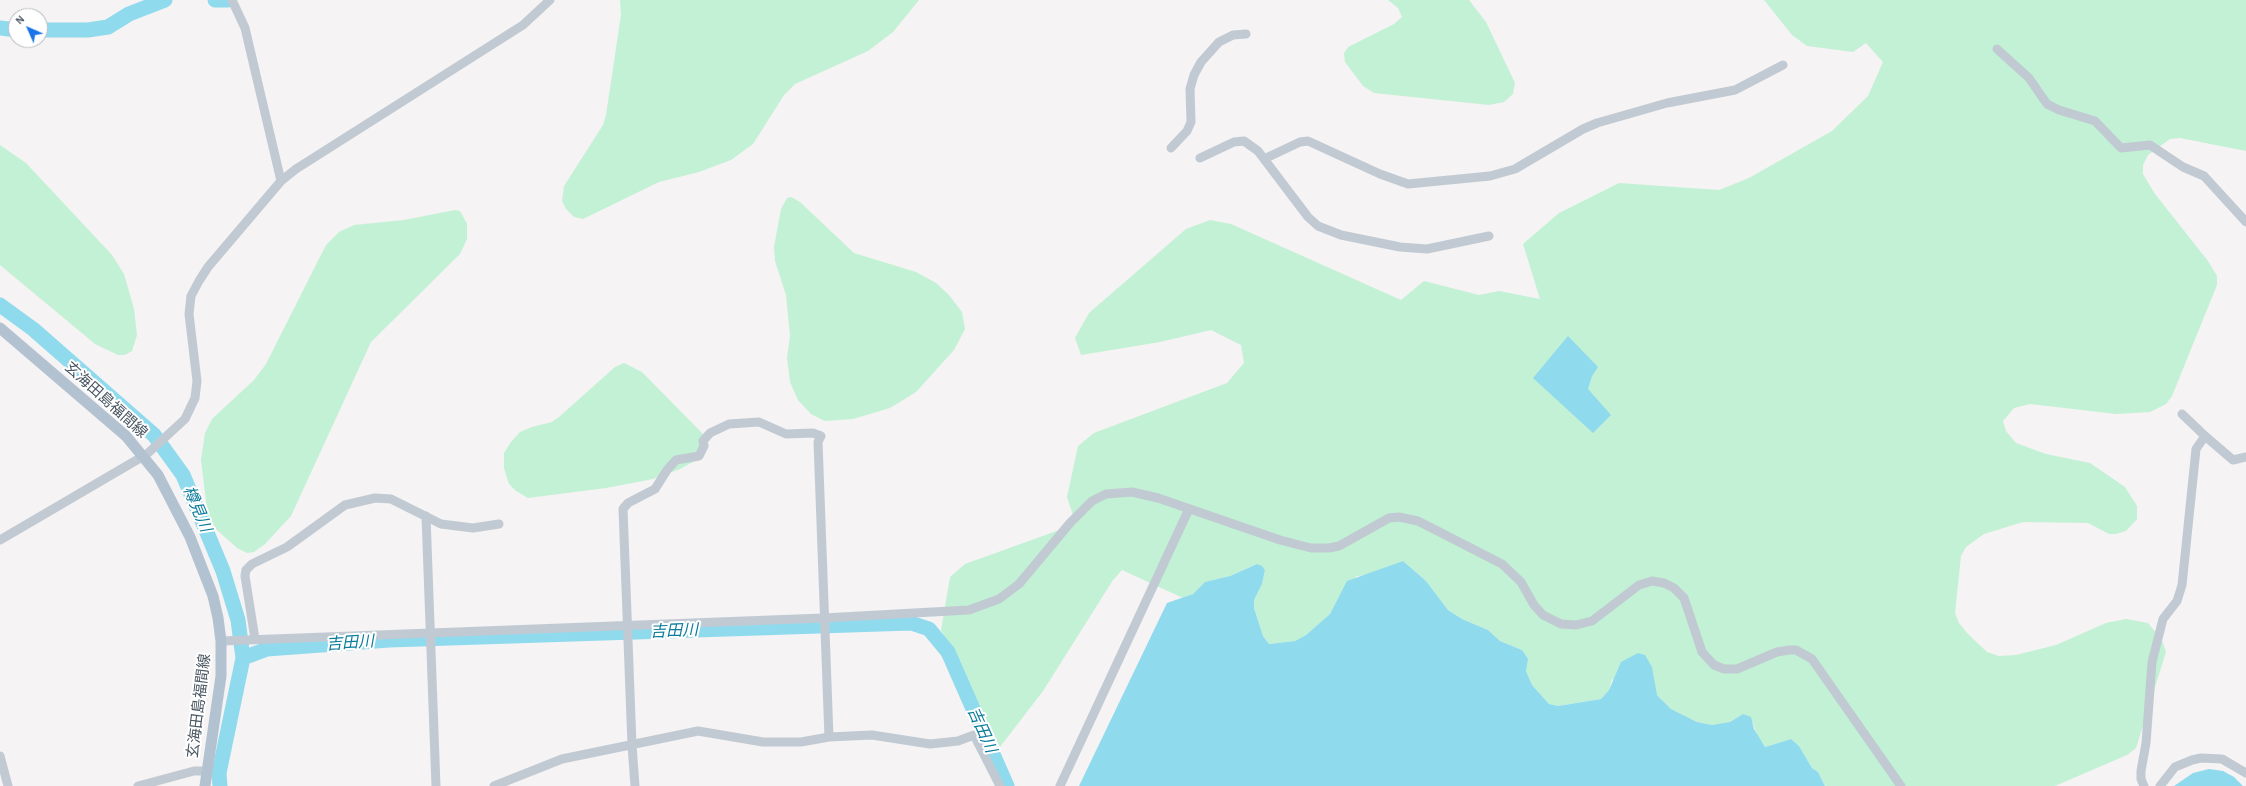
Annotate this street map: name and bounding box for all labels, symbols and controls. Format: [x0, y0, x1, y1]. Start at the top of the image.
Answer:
north arrow [8, 8, 48, 48]
text: N [13, 13, 26, 26]
street label: 玄海田島福間線 [61, 358, 151, 442]
water label: 樽見川 [179, 483, 215, 535]
water label: 吉田川 [650, 621, 698, 641]
water label: 吉田川 [325, 632, 375, 654]
street label: 玄海田島福間線 [184, 653, 214, 759]
water label: 吉田川 [963, 704, 1001, 756]

